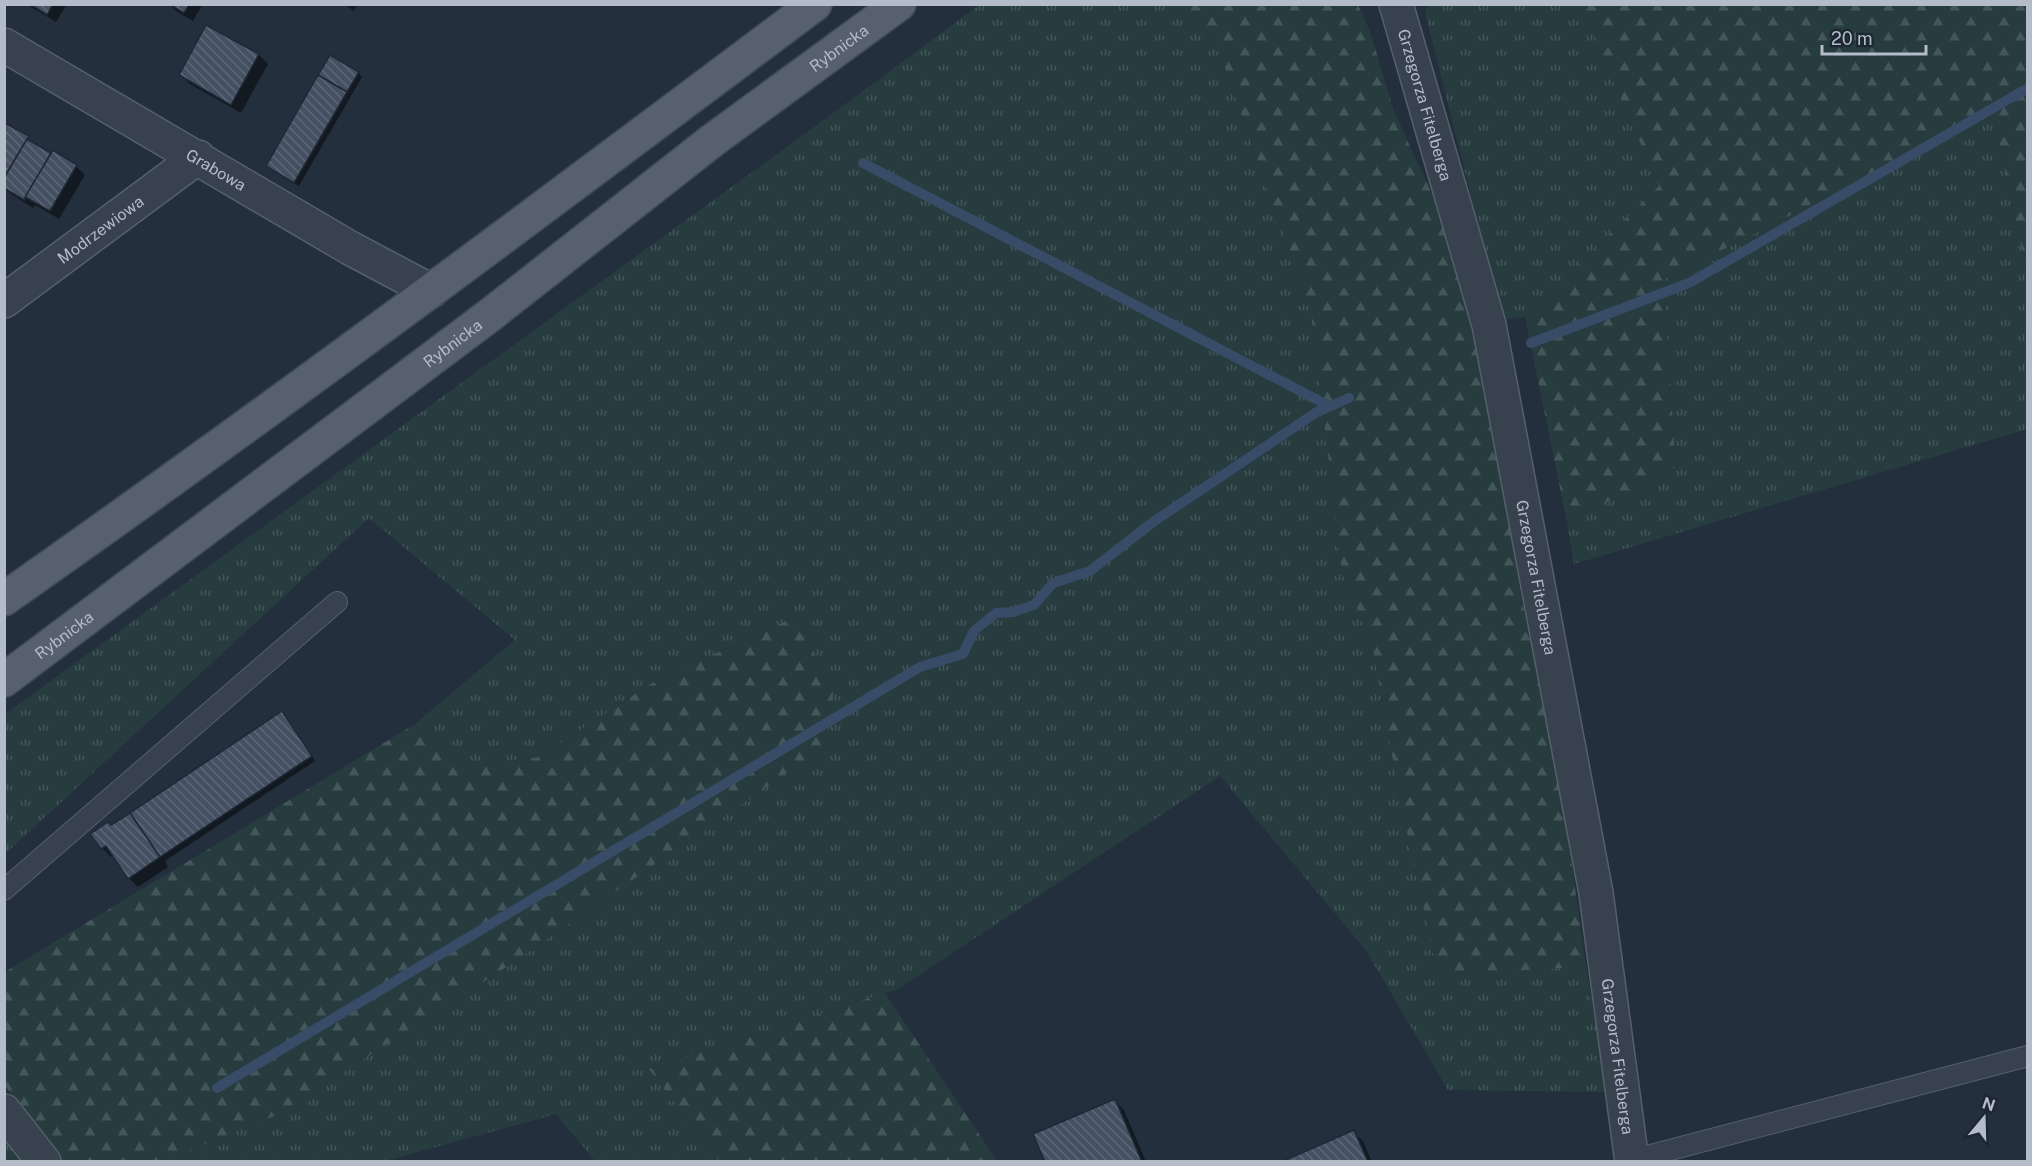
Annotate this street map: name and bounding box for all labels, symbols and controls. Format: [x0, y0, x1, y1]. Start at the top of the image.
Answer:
scale bar [1822, 18, 1926, 56]
street label: Rybnicka [806, 21, 872, 76]
street label: Grzegorza Fitelberga [1394, 27, 1456, 183]
text: 20 m [1831, 28, 1873, 49]
street label: Grabowa [183, 145, 249, 195]
street label: Modrzewiowa [54, 192, 147, 268]
street label: Rybnicka [420, 315, 486, 372]
street label: Grzegorza Fitelberga [1512, 499, 1560, 656]
street label: Rybnicka [31, 607, 97, 663]
street label: Grzegorza Fitelberga [1598, 977, 1637, 1135]
north arrow [1954, 1088, 2014, 1148]
text: N [1980, 1093, 1998, 1115]

